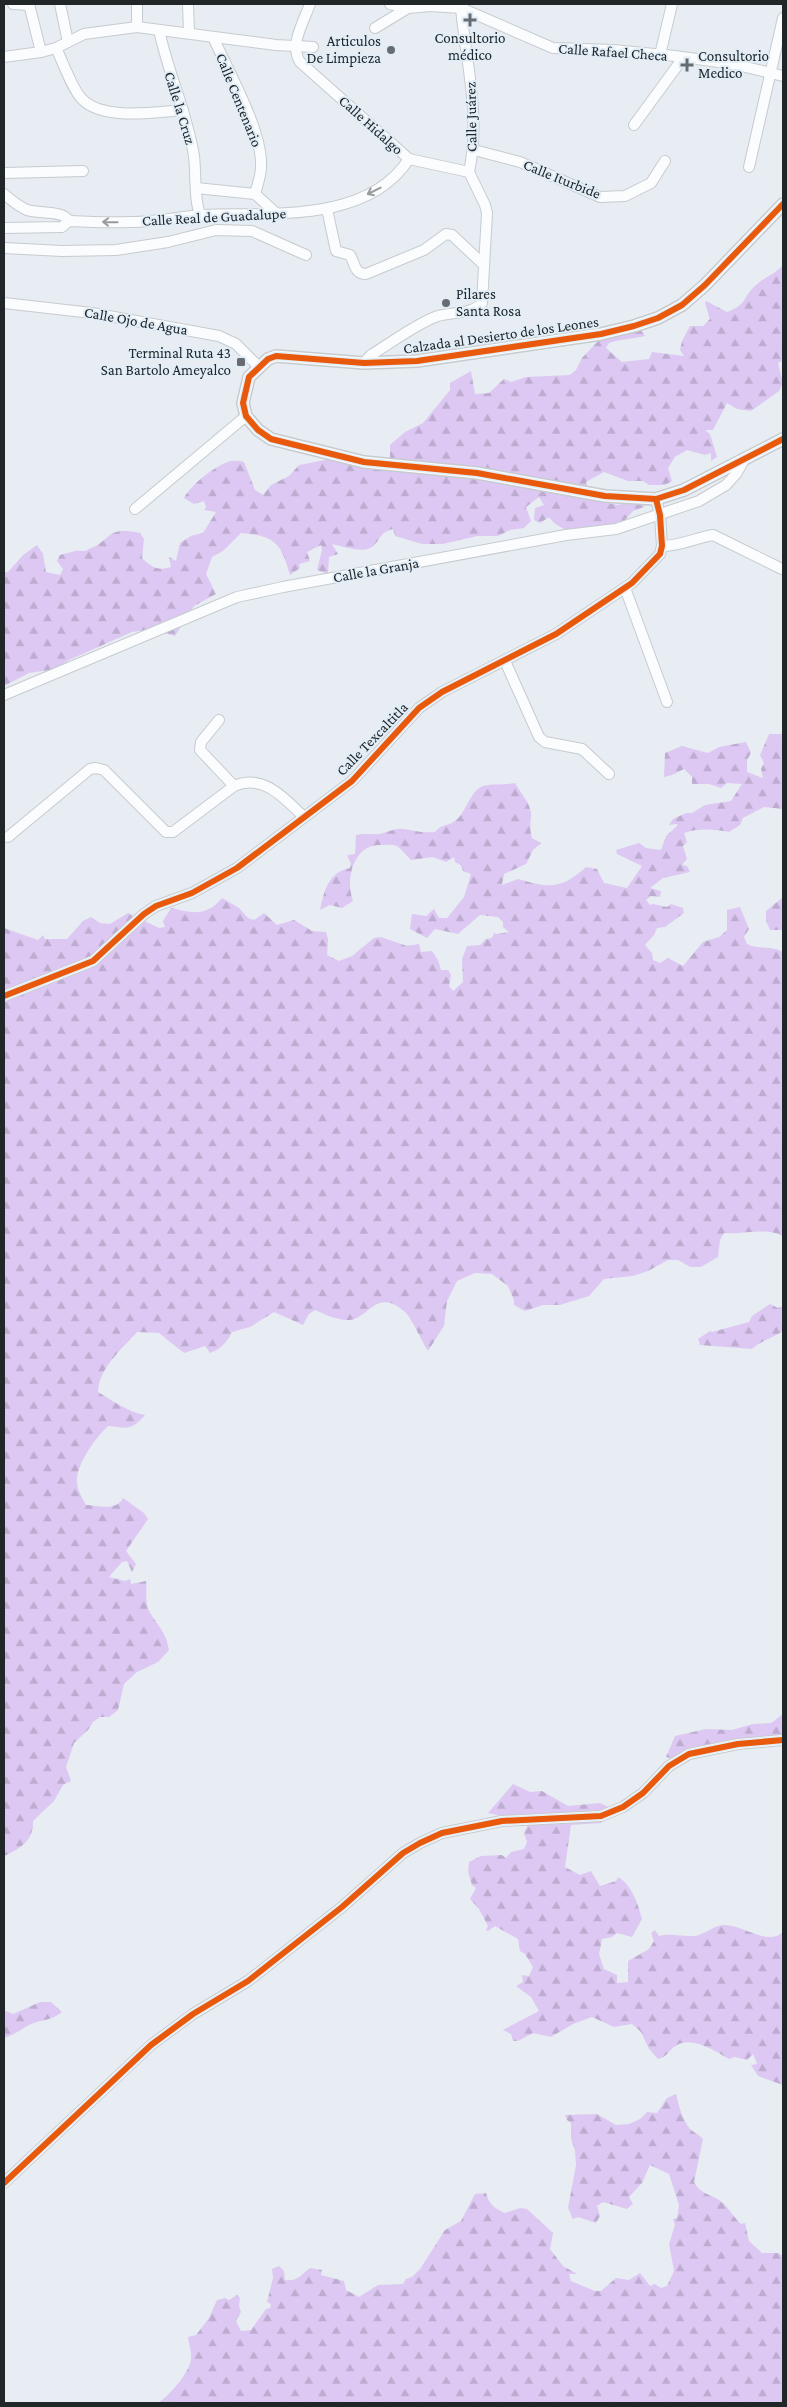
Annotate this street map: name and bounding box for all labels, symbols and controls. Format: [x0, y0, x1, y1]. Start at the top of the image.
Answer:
marker: Consultorio médico [463, 13, 477, 27]
place label: Consultorio médico [434, 30, 506, 63]
place label: Articulos De Limpieza [306, 33, 381, 67]
street label: Calle Rafael Checa [558, 40, 668, 64]
marker: Articulos De Limpieza [385, 44, 397, 56]
place label: Consultorio Medico [698, 48, 769, 81]
street label: Calle Centenario [213, 51, 265, 149]
marker: Consultorio Medico [680, 58, 694, 72]
street label: Calle la Cruz [161, 70, 199, 146]
street label: Calle Juárez [462, 82, 481, 152]
street label: Calle Hidalgo [335, 92, 406, 159]
street label: Calle Iturbide [521, 156, 603, 202]
one-way arrow [367, 187, 382, 196]
street label: Calle Real de Guadalupe [142, 205, 287, 230]
one-way arrow [103, 217, 119, 227]
place label: Pilares Santa Rosa [456, 286, 521, 319]
marker: Pilares Santa Rosa [440, 297, 452, 309]
street label: Calle Ojo de Agua [83, 304, 189, 339]
street label: Calzada al Desierto de los Leones [402, 313, 600, 357]
place label: Terminal Ruta 43 San Bartolo Ameyalco [101, 345, 231, 379]
marker: Terminal Ruta 43 San Bartolo Ameyalco [235, 356, 247, 368]
street label: Calle la Granja [332, 555, 420, 586]
street label: Calle Texcaltitla [333, 699, 411, 779]

